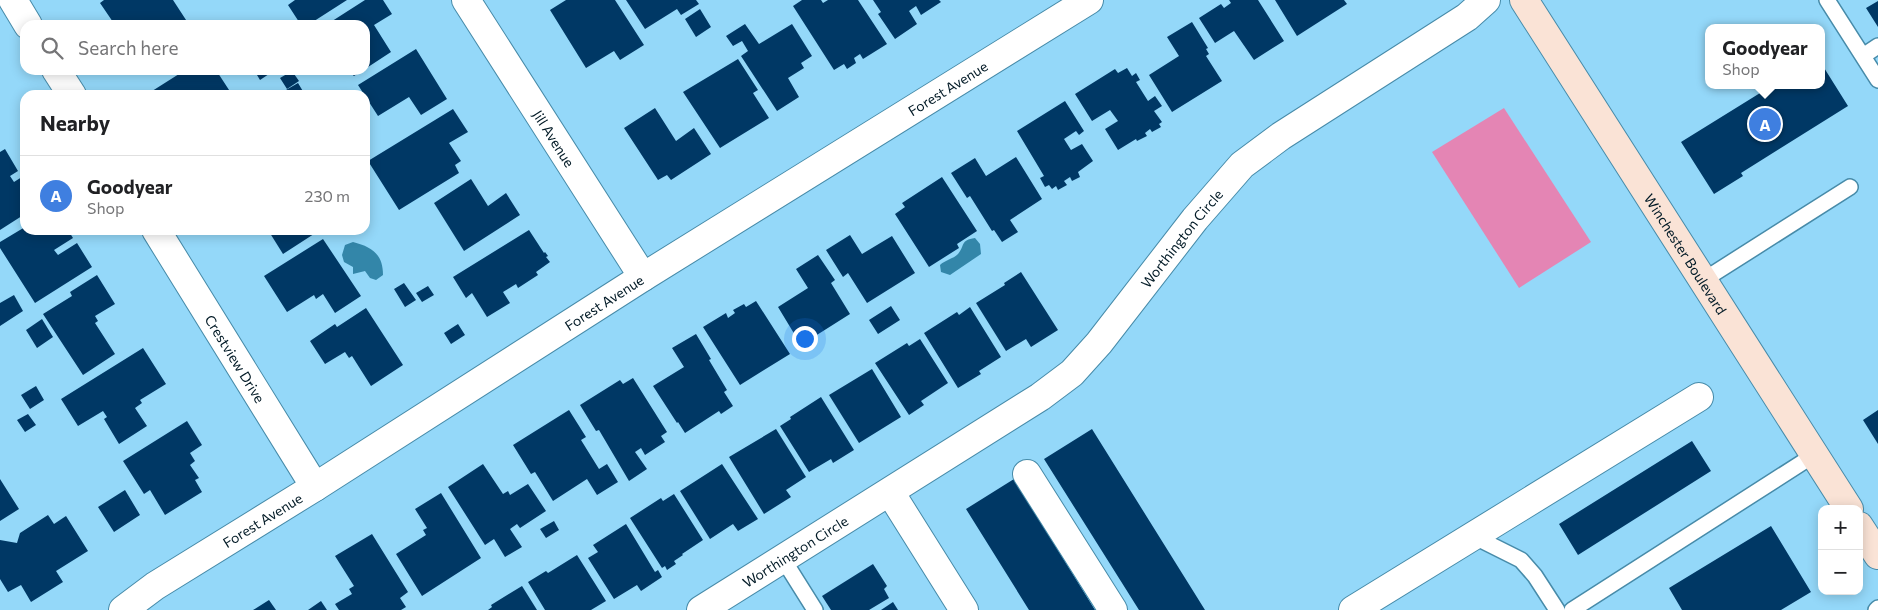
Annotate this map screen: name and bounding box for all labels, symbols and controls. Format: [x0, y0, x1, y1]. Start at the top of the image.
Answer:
search box [20, 20, 370, 75]
popup [1705, 24, 1825, 89]
icon: search [38, 34, 66, 62]
text: Search here [78, 36, 178, 59]
text: Goodyear [1722, 36, 1808, 59]
street label: Forest Avenue [905, 57, 990, 119]
text: Shop [1722, 59, 1760, 78]
pin: A [1749, 105, 1781, 143]
street label: Jill Avenue [530, 107, 579, 170]
text: Nearby [40, 110, 110, 135]
text: Goodyear [87, 175, 173, 198]
street label: Worthington Circle [1137, 185, 1226, 291]
text: A [50, 186, 62, 205]
text: 230 m [305, 186, 350, 205]
street label: Winchester Boulevard [1641, 190, 1731, 317]
text: Shop [87, 198, 125, 217]
street label: Forest Avenue [561, 271, 646, 334]
street label: Crestview Drive [202, 311, 269, 405]
your location [792, 326, 818, 352]
street label: Forest Avenue [219, 489, 305, 551]
map controls [1818, 505, 1863, 595]
button: + [1818, 505, 1863, 550]
street label: Worthington Circle [739, 511, 851, 590]
button: − [1818, 550, 1863, 595]

